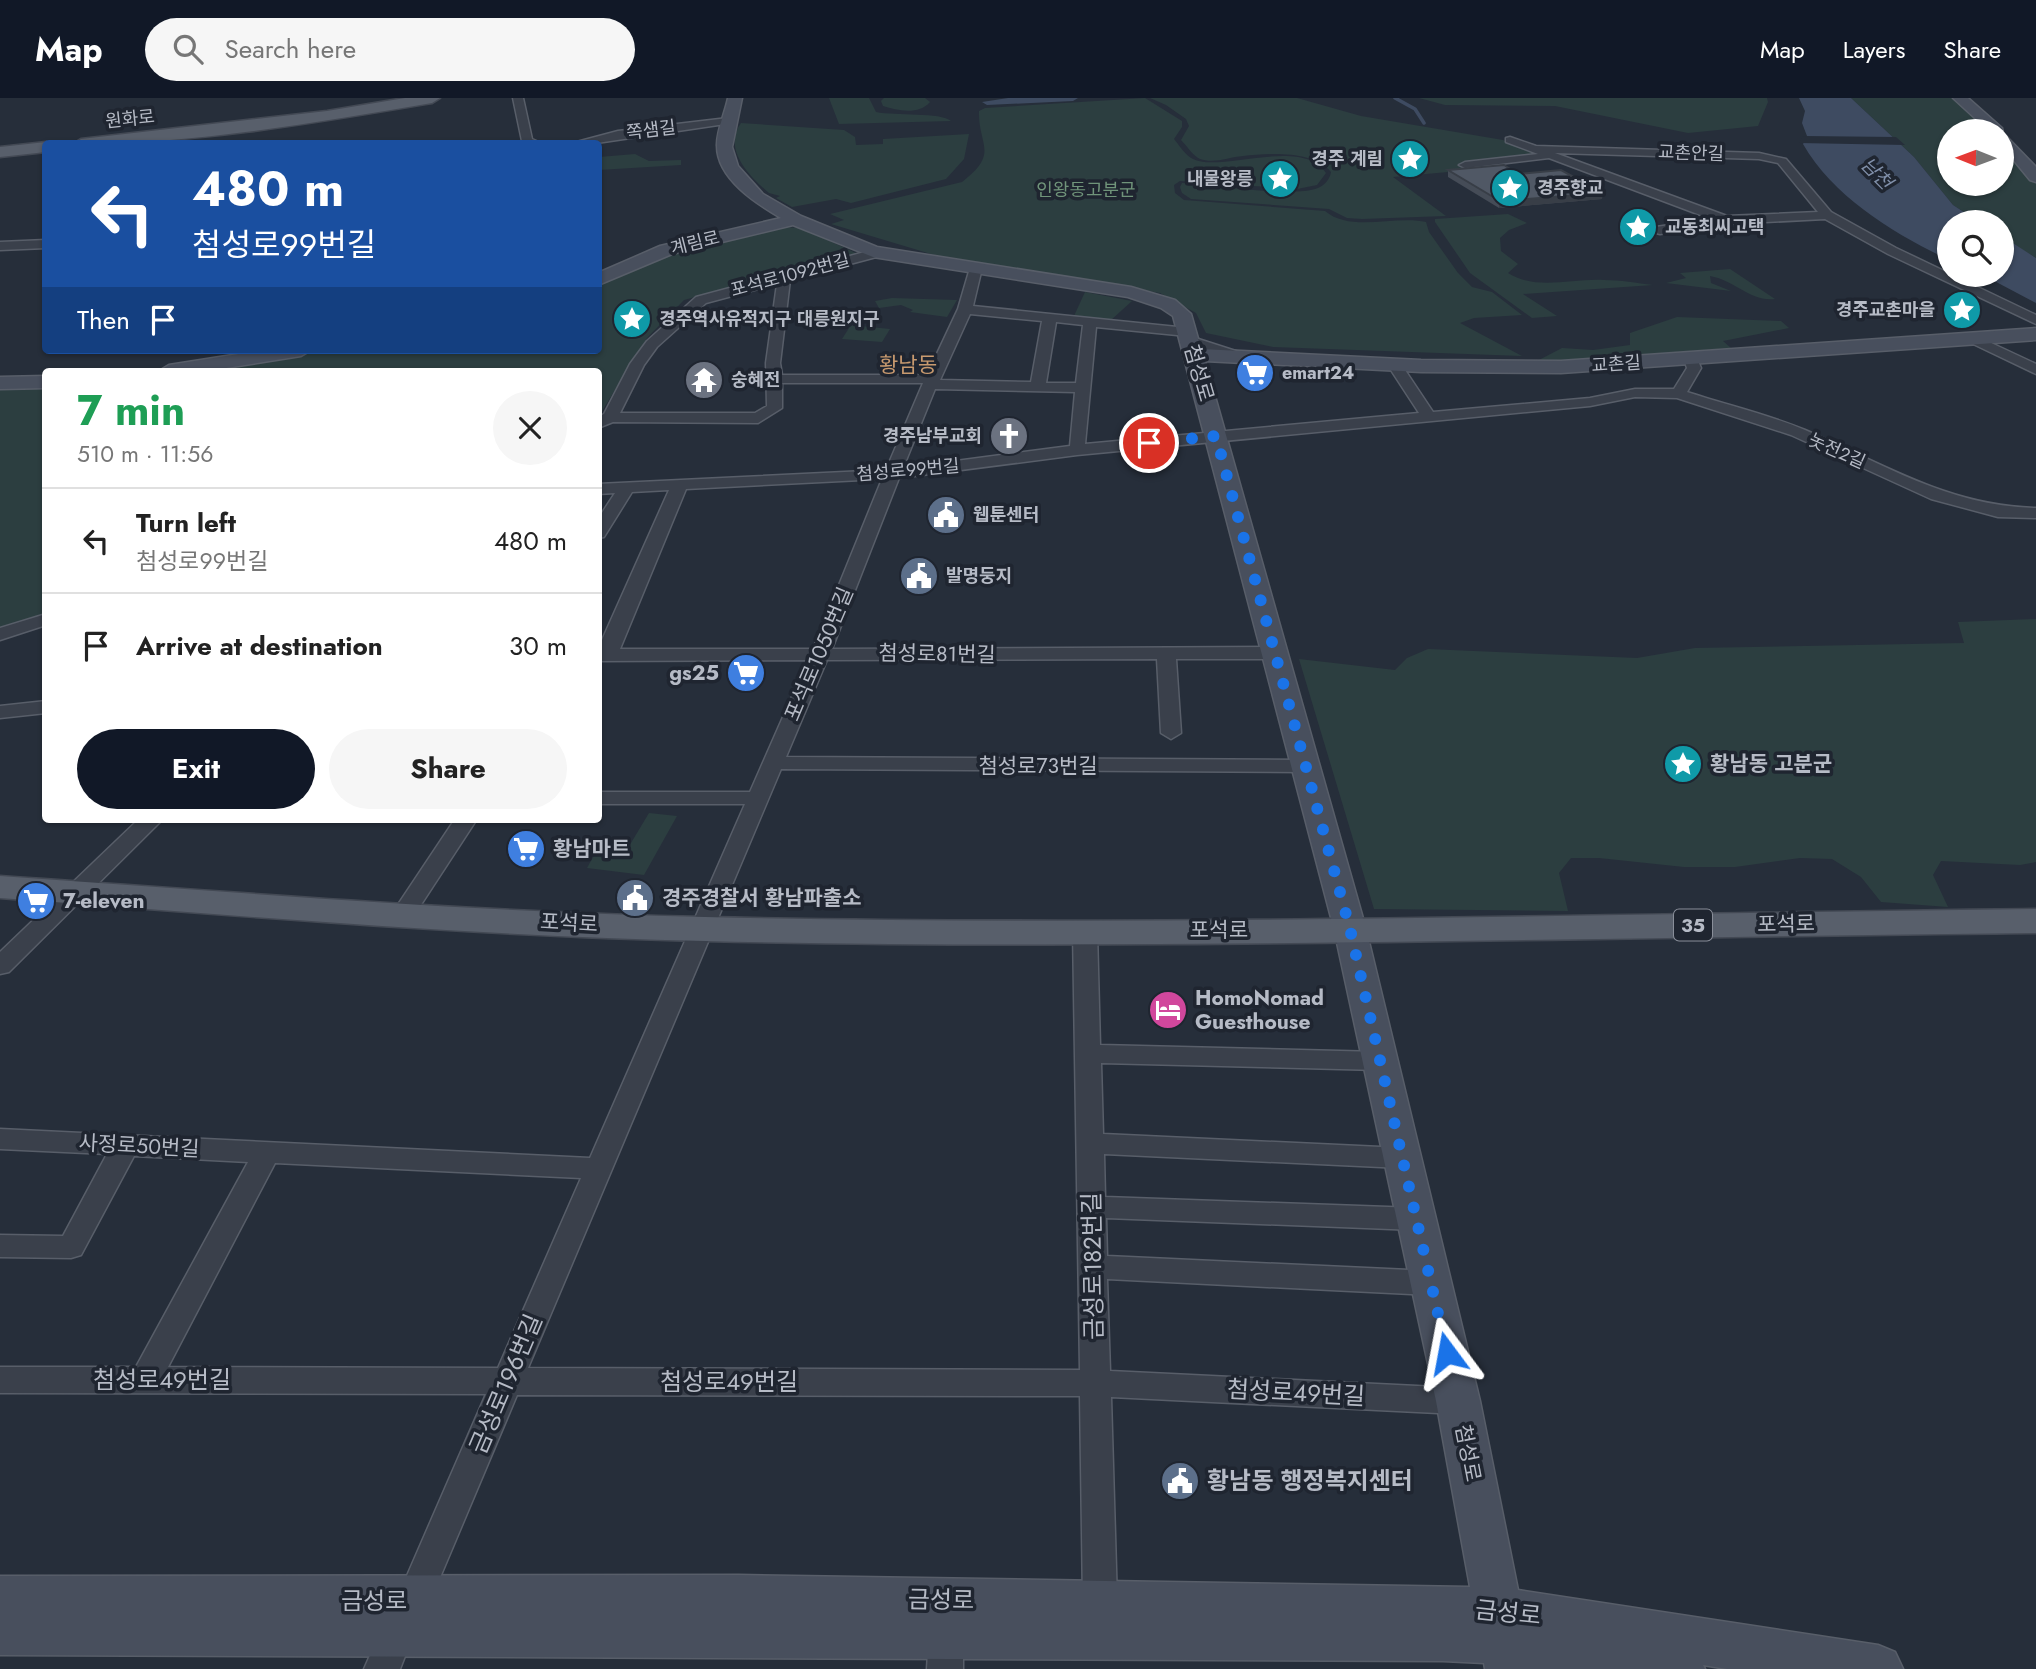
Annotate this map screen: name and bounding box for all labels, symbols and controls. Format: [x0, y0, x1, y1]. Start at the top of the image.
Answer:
search box [145, 18, 635, 81]
text: Map [35, 26, 103, 73]
icon: search [169, 30, 207, 68]
text: Search here [225, 30, 356, 68]
text: Map [1760, 32, 1805, 67]
text: Layers [1843, 32, 1905, 67]
text: Share [1943, 32, 2001, 67]
street label: 원화로 [104, 103, 156, 135]
street label: 쪽샘길 [625, 114, 677, 146]
north arrow [1937, 119, 2014, 196]
map controls [1937, 119, 2014, 287]
place icon: 경주 계림 [1389, 138, 1431, 180]
street label: 교촌안길 [1657, 139, 1725, 167]
place label: 경주 계림 [1311, 146, 1383, 172]
water label: 남천 [1855, 151, 1900, 196]
text: 480 m [192, 154, 344, 224]
place icon: 내물왕릉 [1259, 158, 1301, 200]
place label: 내물왕릉 [1187, 166, 1253, 192]
place icon: 경주향교 [1489, 167, 1531, 209]
icon: left [77, 168, 168, 259]
place label: 경주향교 [1537, 175, 1603, 201]
park label: 인왕동고분군 [1036, 177, 1136, 203]
place icon: 교동최씨고택 [1617, 206, 1659, 248]
button: search [1937, 210, 2014, 287]
place label: 교동최씨고택 [1665, 214, 1764, 240]
text: 첨성로99번길 [192, 222, 376, 268]
street label: 계림로 [668, 224, 722, 262]
street label: 포석로1092번길 [728, 247, 852, 303]
place icon: 경주교촌마을 [1941, 289, 1983, 331]
place label: 경주교촌마을 [1836, 297, 1935, 323]
place icon: 경주역사유적지구 대릉원지구 [611, 298, 653, 340]
text: Then [77, 301, 130, 339]
icon: arrive [144, 301, 182, 339]
place label: 경주역사유적지구 대릉원지구 [659, 306, 880, 332]
street label: 첨성로 [1177, 341, 1221, 405]
street label: 교촌길 [1590, 349, 1642, 379]
district label: 황남동 [879, 350, 937, 380]
supermarket icon: emart24 [1234, 352, 1276, 394]
temple icon: 숭혜전 [683, 359, 725, 401]
place label: emart24 [1282, 360, 1354, 386]
place label: 숭혜전 [731, 367, 781, 393]
text: 7 min [77, 380, 185, 441]
button: close [493, 391, 567, 465]
pin [1119, 413, 1179, 473]
church icon: 경주남부교회 [988, 415, 1030, 457]
place label: 경주남부교회 [883, 423, 982, 449]
icon: arrive [1130, 424, 1168, 462]
street label: 놋전2길 [1804, 427, 1870, 475]
text: 510 m · 11:56 [77, 437, 213, 471]
street label: 첨성로99번길 [855, 453, 961, 487]
public building icon: 웹툰센터 [925, 494, 967, 536]
place label: 웹툰센터 [973, 502, 1039, 528]
text: Turn left [136, 504, 236, 542]
icon: left [77, 522, 115, 560]
text: 480 m [494, 522, 567, 560]
text: 첨성로99번길 [136, 544, 268, 578]
public building icon: 발명둥지 [898, 555, 940, 597]
place label: 발명둥지 [946, 563, 1012, 589]
street label: 포석로1050번길 [777, 582, 861, 726]
icon: arrive [77, 627, 115, 665]
text: Arrive at destination [136, 627, 383, 665]
text: 30 m [509, 627, 567, 665]
street label: 첨성로81번길 [878, 638, 996, 670]
supermarket icon: gs25 [725, 652, 767, 694]
place label: gs25 [669, 658, 719, 688]
button: Exit [77, 729, 315, 809]
button: Share [329, 729, 567, 809]
place icon: 황남동 고분군 [1662, 743, 1704, 785]
place label: 황남동 고분군 [1710, 749, 1832, 779]
street label: 첨성로73번길 [978, 751, 1098, 781]
supermarket icon: 황남마트 [505, 828, 547, 870]
place label: 황남마트 [553, 834, 630, 864]
public building icon: 경주경찰서 황남파출소 [614, 877, 656, 919]
supermarket icon: 7-eleven [15, 880, 57, 922]
place label: 경주경찰서 황남파출소 [662, 883, 862, 913]
place label: 7-eleven [63, 886, 145, 916]
street label: 포석로 [539, 907, 599, 939]
street label: 포석로 [1757, 908, 1815, 940]
road number: 35 [1674, 910, 1712, 940]
street label: 포석로 [1190, 915, 1248, 945]
place label: HomoNomad Guesthouse [1195, 983, 1324, 1037]
hotel icon: HomoNomad Guesthouse [1147, 989, 1189, 1031]
street label: 사정로50번길 [78, 1128, 200, 1164]
street label: 금성로182번길 [1074, 1192, 1111, 1340]
street label: 금성로196번길 [460, 1308, 551, 1459]
position arrow [1410, 1316, 1484, 1390]
street label: 첨성로49번길 [93, 1362, 231, 1397]
street label: 첨성로49번길 [660, 1364, 798, 1399]
street label: 첨성로49번길 [1226, 1371, 1366, 1414]
street label: 첨성로 [1448, 1422, 1488, 1484]
public building icon: 황남동 행정복지센터 [1159, 1460, 1201, 1502]
place label: 황남동 행정복지센터 [1207, 1463, 1413, 1498]
street label: 금성로 [908, 1581, 974, 1618]
street label: 금성로 [341, 1583, 407, 1618]
street label: 금성로 [1473, 1592, 1543, 1633]

